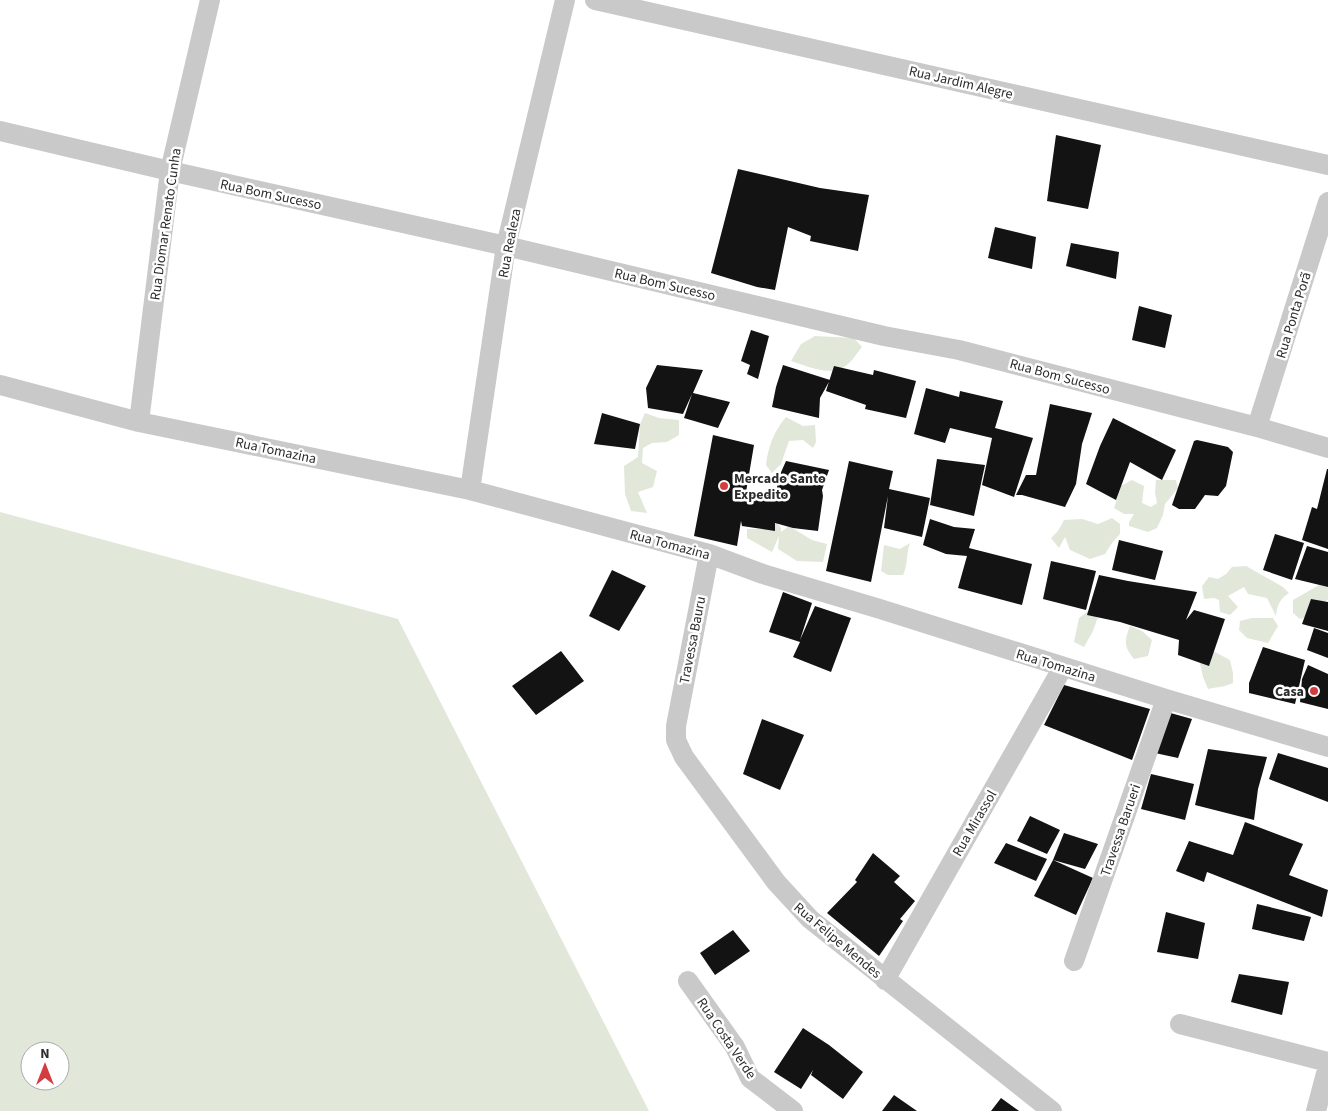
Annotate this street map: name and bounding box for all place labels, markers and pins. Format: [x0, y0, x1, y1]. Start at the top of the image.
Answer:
place label: Mercado Santo Expedito [734, 469, 826, 505]
marker: Mercado Santo Expedito [718, 480, 730, 492]
place label: Casa [1275, 682, 1304, 702]
marker: Casa [1308, 685, 1320, 697]

